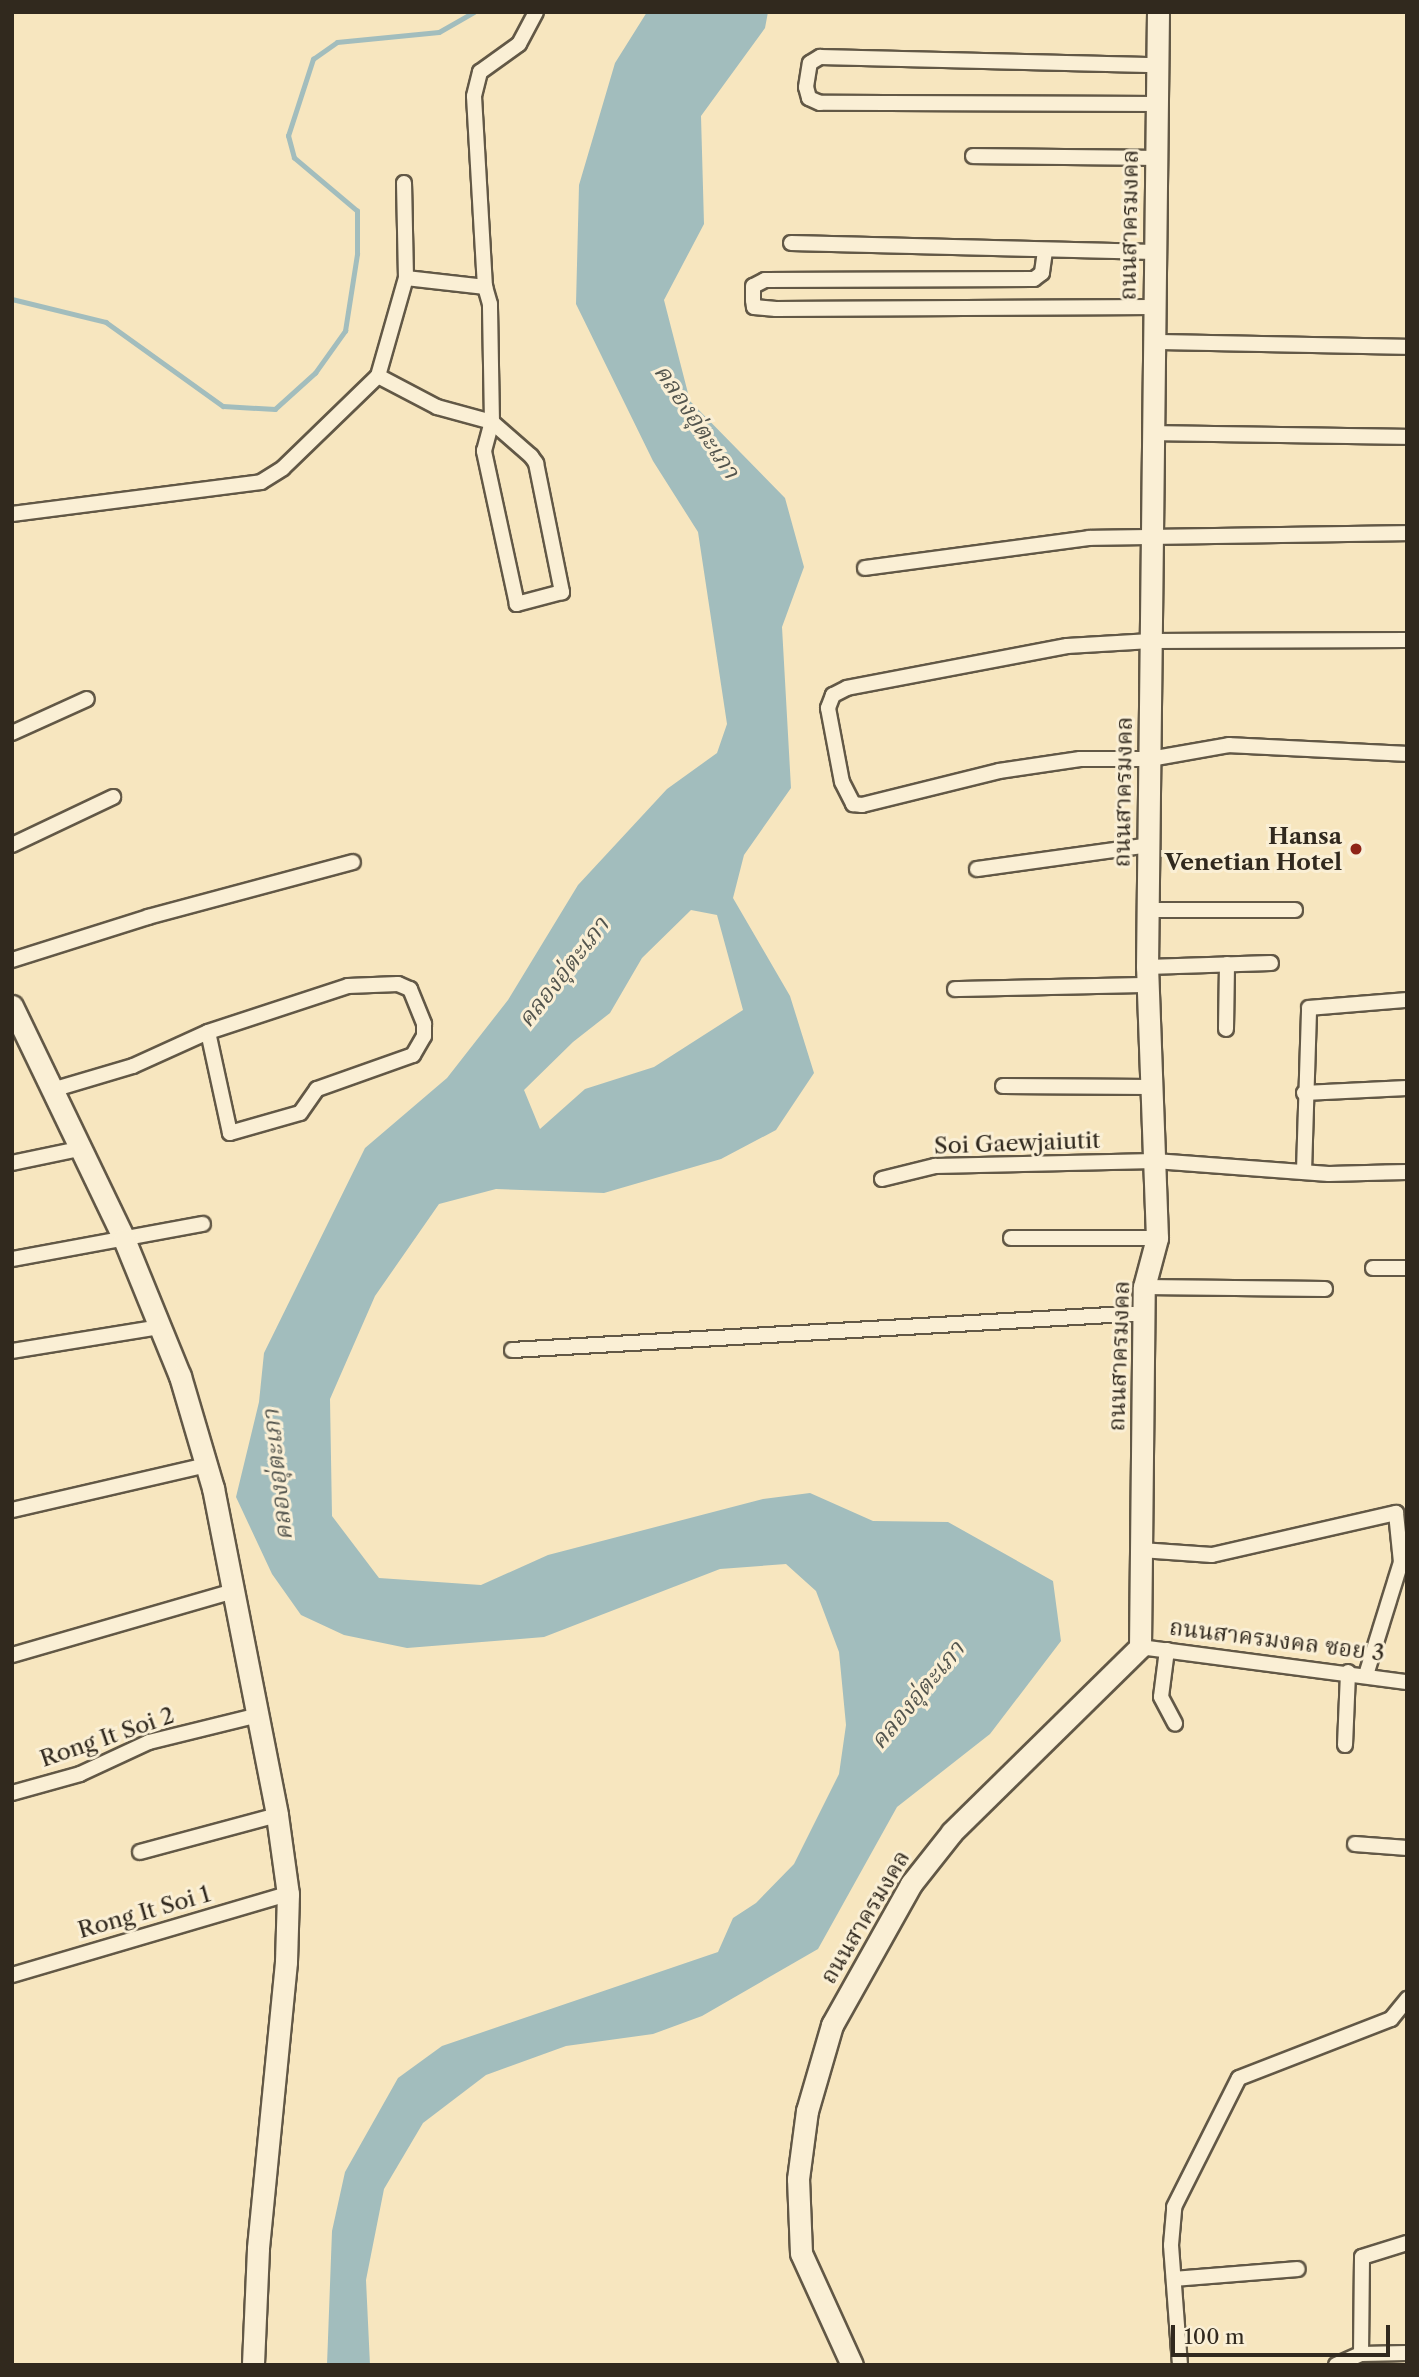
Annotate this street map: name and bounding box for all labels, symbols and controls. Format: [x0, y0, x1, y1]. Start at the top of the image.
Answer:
street label: ถนนสาครมงคล [1114, 149, 1144, 301]
water label: คลองอุ่ตะเภา [648, 358, 746, 484]
street label: ถนนสาครมงคล [1108, 716, 1138, 868]
place label: Hansa Venetian Hotel [1165, 822, 1342, 876]
marker: Hansa Venetian Hotel [1348, 841, 1364, 857]
water label: คลองอุ่ตะเภา [511, 911, 615, 1033]
street label: Soi Gaewjaiutit [933, 1126, 1101, 1160]
street label: ถนนสาครมงคล [1103, 1280, 1135, 1432]
water label: คลองอุ่ตะเภา [256, 1408, 298, 1542]
street label: ถนนสาครมงคล ซอย 3 [1168, 1613, 1386, 1667]
water label: คลองอุ่ตะเภา [864, 1635, 970, 1755]
street label: Rong It Soi 2 [36, 1701, 178, 1773]
street label: ถนนสาครมงคล [814, 1845, 916, 1989]
street label: Rong It Soi 1 [75, 1880, 213, 1944]
scale bar [1174, 2310, 1393, 2354]
text: 100 m [1184, 2324, 1245, 2349]

